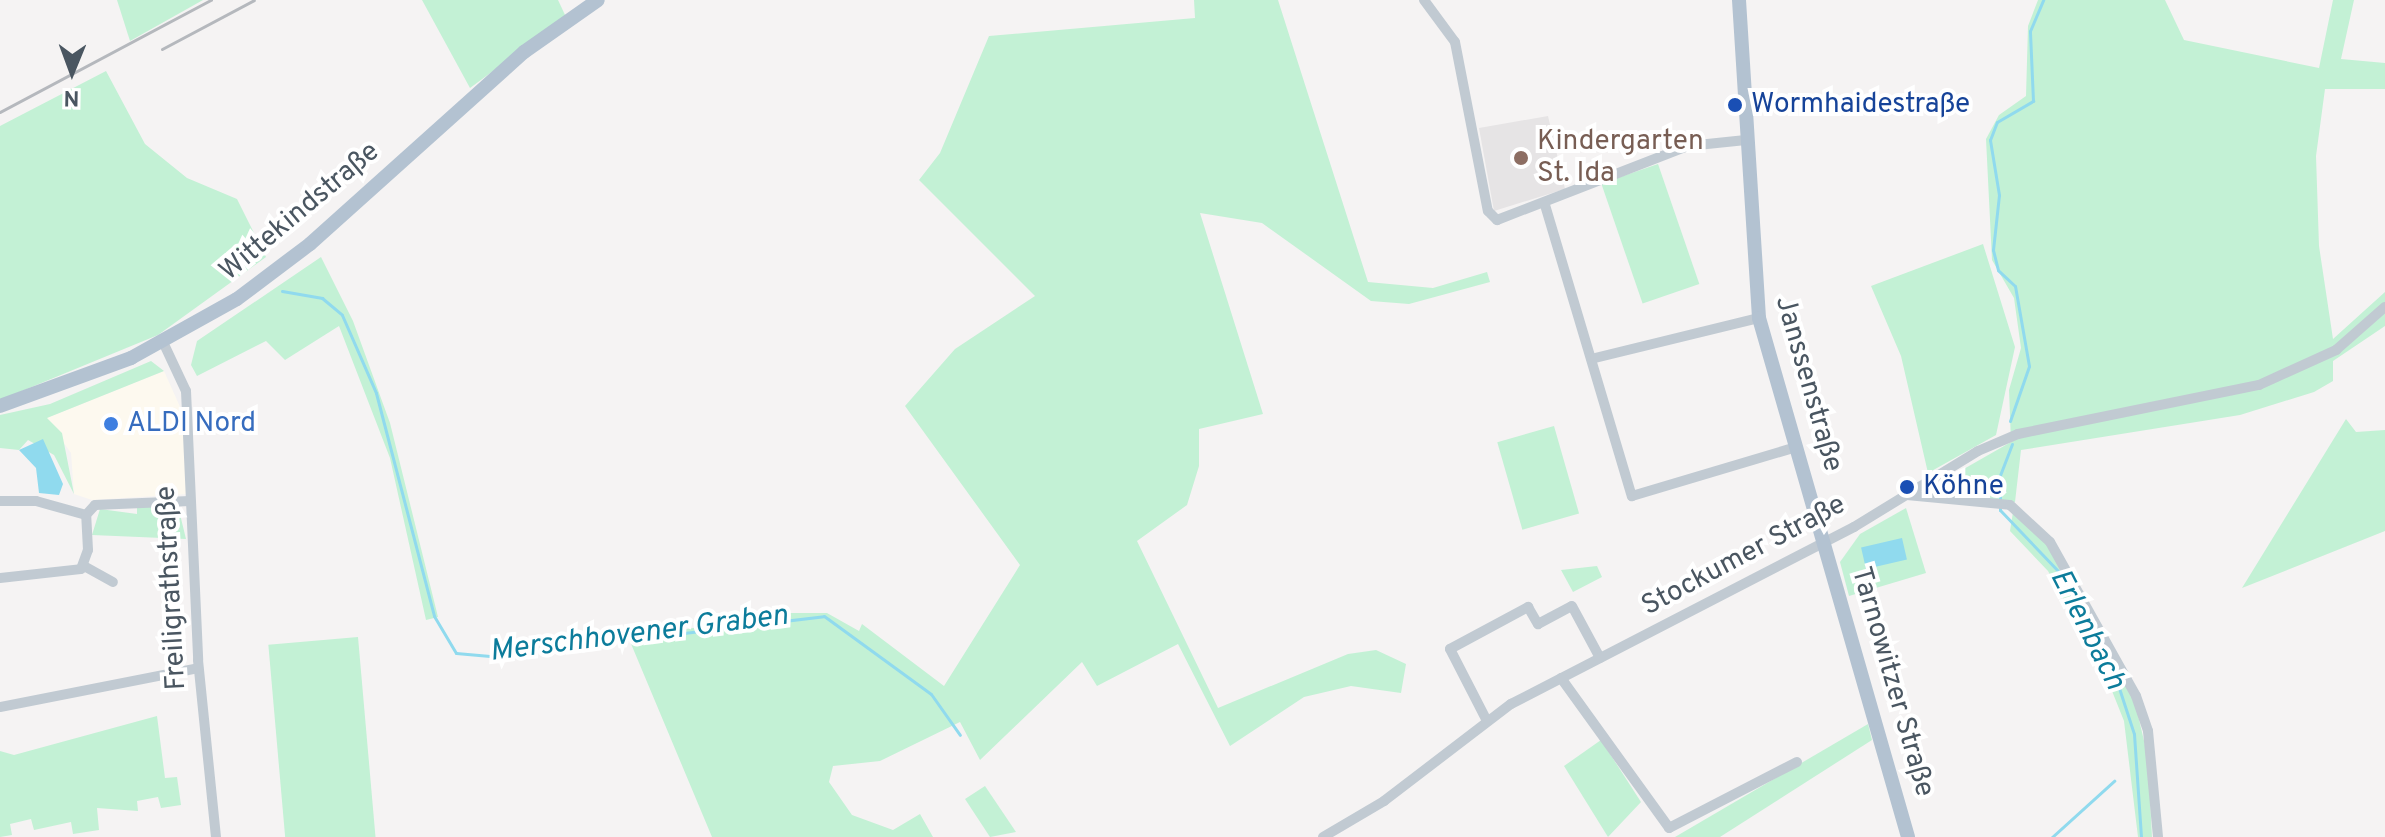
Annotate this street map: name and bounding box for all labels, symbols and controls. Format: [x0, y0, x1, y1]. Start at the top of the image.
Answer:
north arrow [32, 32, 112, 112]
text: N [63, 83, 80, 110]
place label: Wormhaidestraße [1751, 88, 1970, 122]
marker: Wormhaidestraße [1726, 96, 1744, 114]
place label: Kindergarten St. Ida [1537, 125, 1704, 191]
street label: Wittekindstraße [213, 136, 387, 288]
marker: Kindergarten St. Ida [1512, 149, 1530, 167]
street label: Janssenstraße [1767, 292, 1849, 476]
place label: ALDI Nord [127, 407, 256, 441]
marker: ALDI Nord [102, 415, 120, 433]
place label: Köhne [1923, 470, 2004, 504]
marker: Köhne [1898, 478, 1916, 496]
street label: Freiligrathstraße [150, 485, 194, 691]
street label: Stockumer Straße [1636, 488, 1852, 624]
street label: Tarnowitzer Straße [1843, 563, 1941, 801]
water label: Erlenbach [2040, 564, 2132, 696]
water label: Merschhovener Graben [488, 599, 790, 671]

